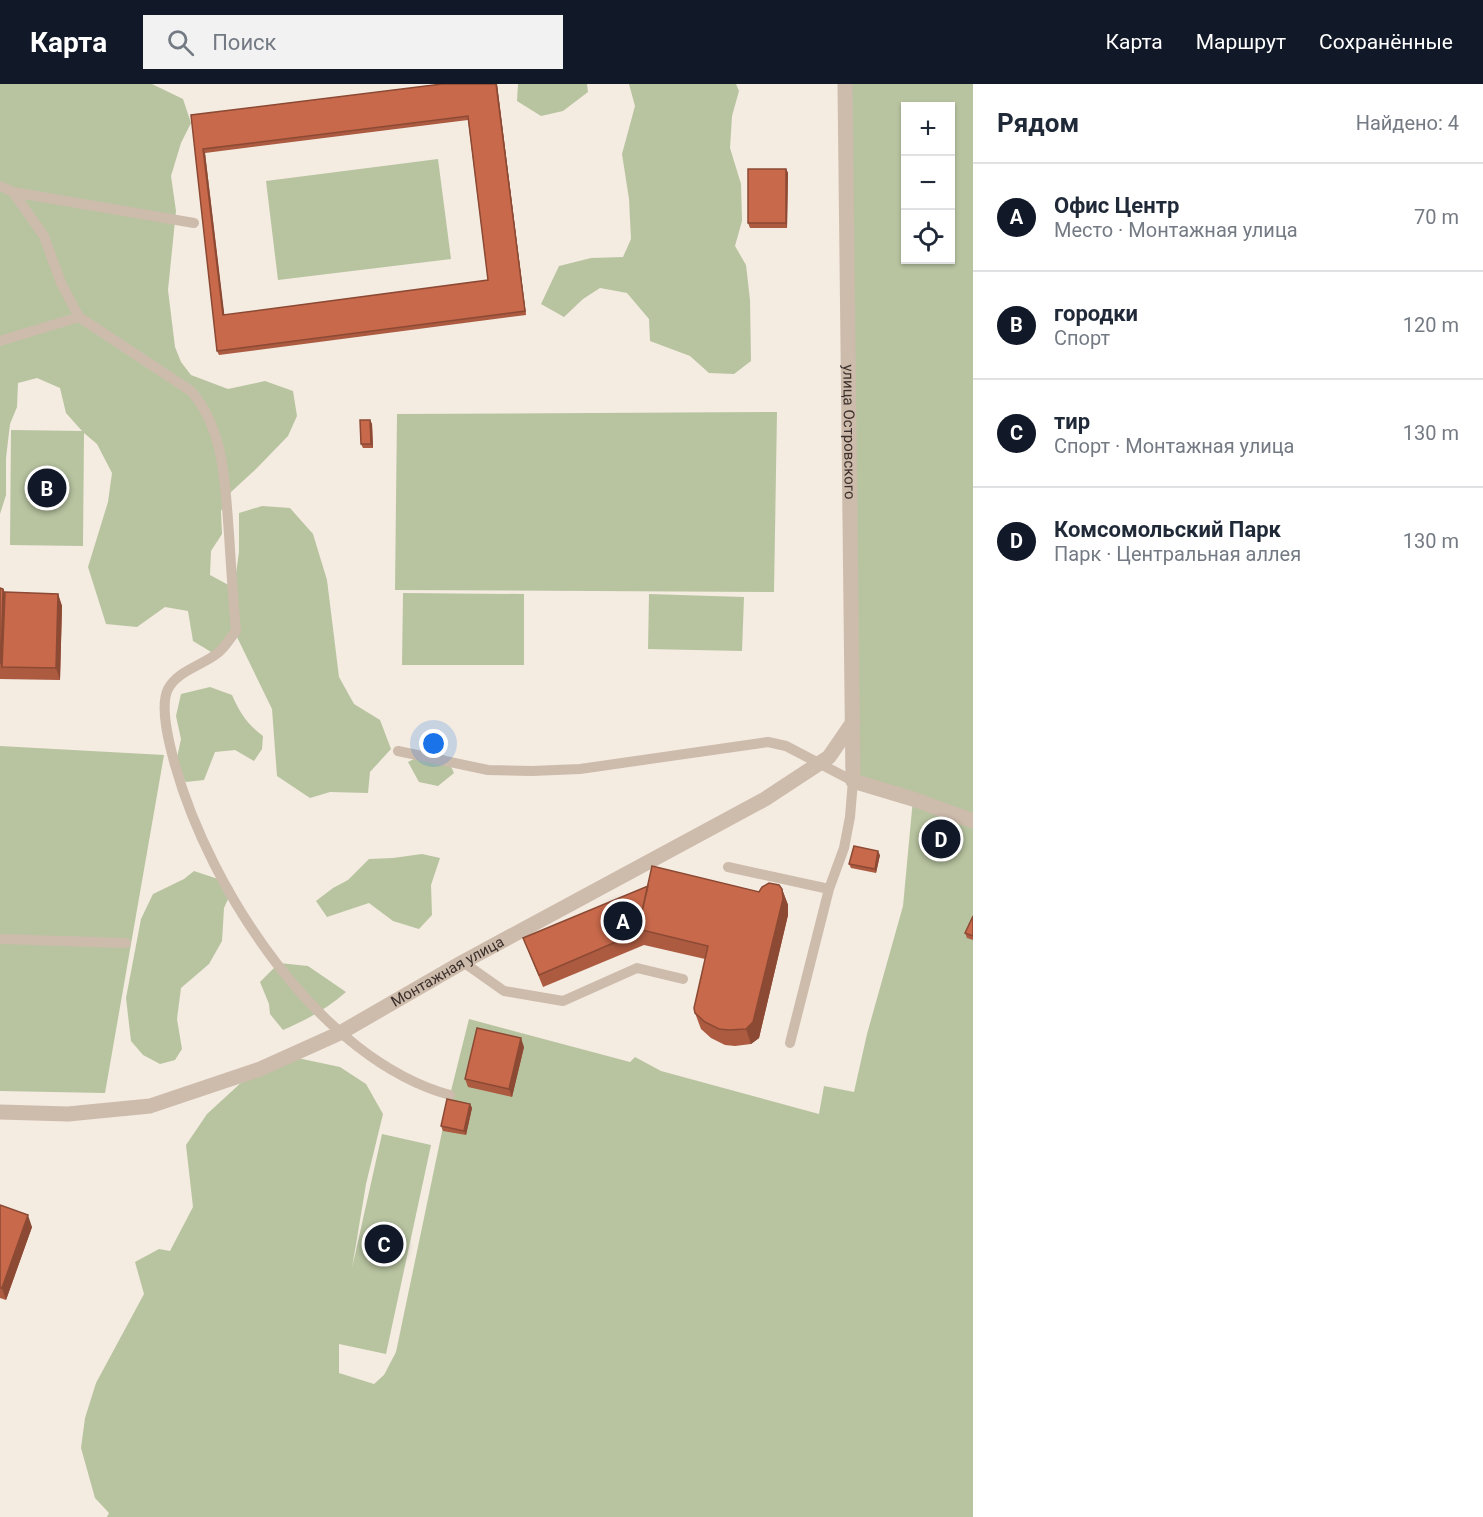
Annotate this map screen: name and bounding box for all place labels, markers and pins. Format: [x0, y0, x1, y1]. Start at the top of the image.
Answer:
pin: B [28, 466, 66, 510]
pin: D [922, 816, 960, 861]
pin: A [604, 898, 642, 944]
pin: C [364, 1222, 404, 1266]

